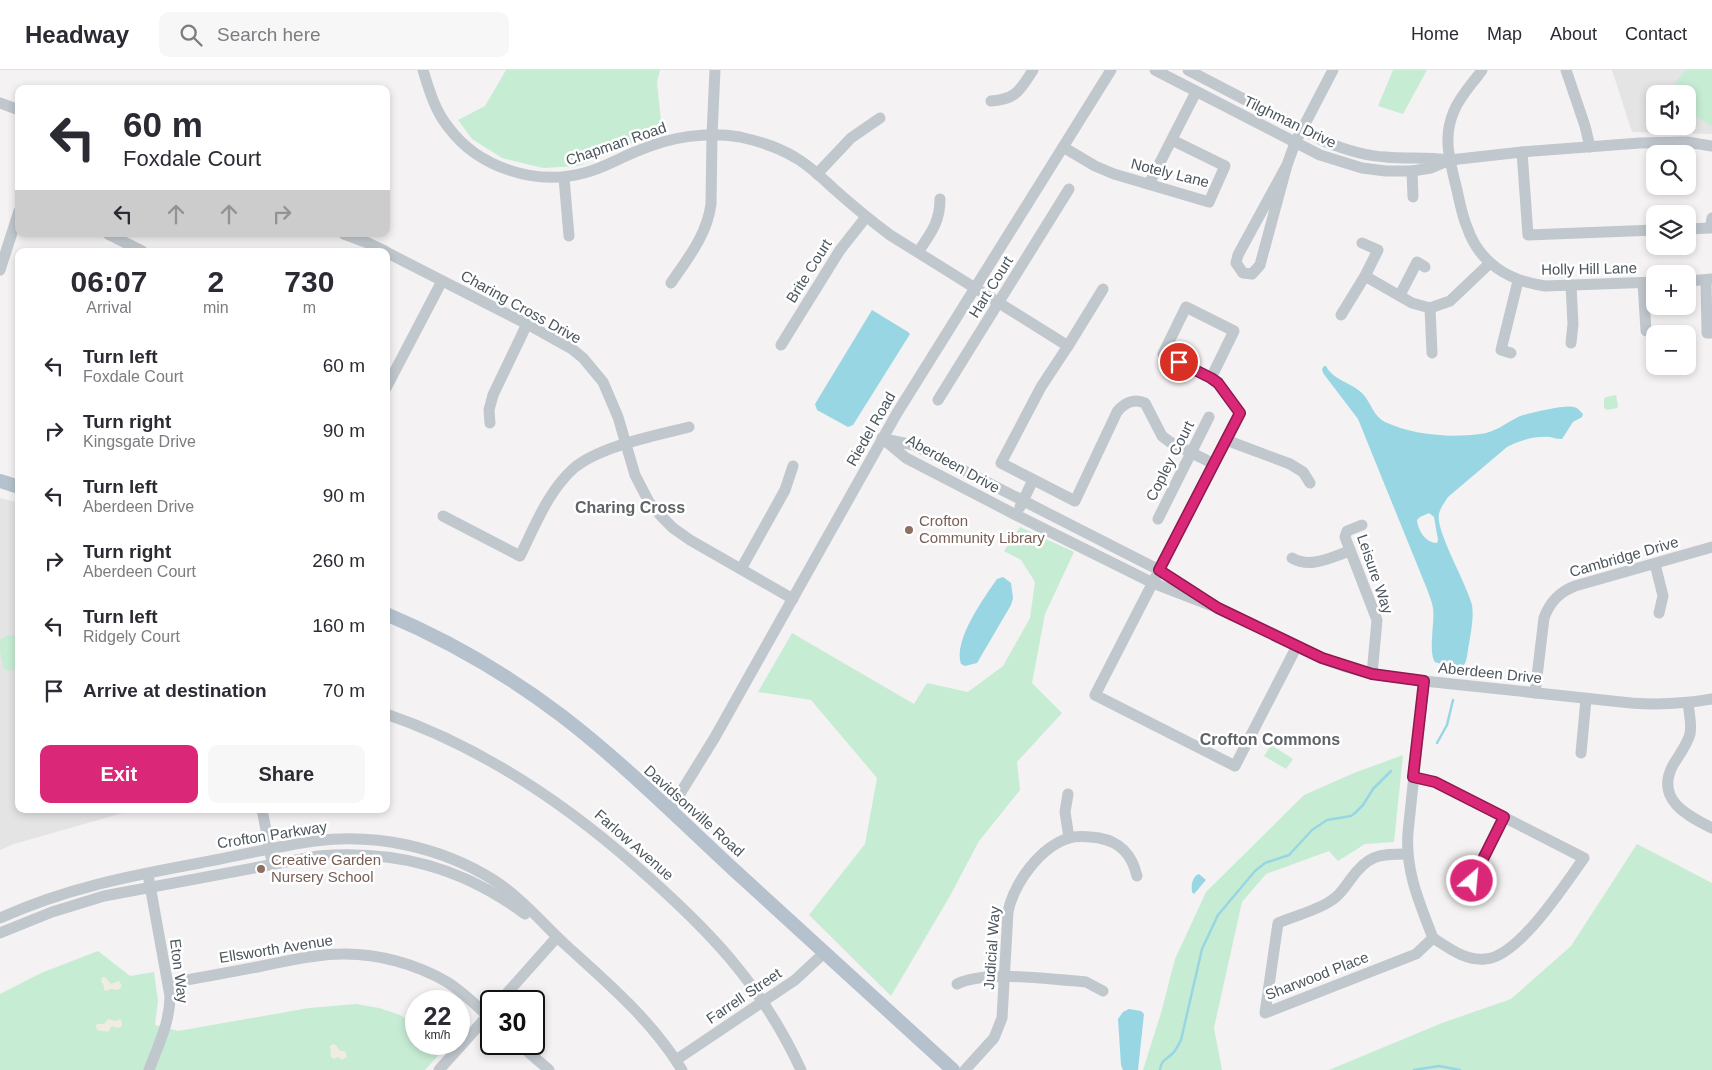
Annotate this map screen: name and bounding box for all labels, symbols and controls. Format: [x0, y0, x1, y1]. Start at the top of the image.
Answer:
search box [159, 12, 509, 57]
text: Headway [25, 21, 129, 48]
icon: search [177, 21, 205, 49]
text: Search here [217, 24, 321, 45]
text: Home [1411, 24, 1459, 44]
text: Map [1487, 24, 1522, 44]
text: About [1550, 24, 1597, 44]
text: Contact [1625, 24, 1687, 44]
map controls [1646, 85, 1696, 375]
button: sound [1646, 85, 1696, 135]
street label: Tilghman Drive [1241, 92, 1339, 151]
icon: left [40, 105, 105, 170]
text: 60 m [123, 105, 203, 144]
street label: Chapman Road [563, 118, 668, 169]
button: search [1646, 145, 1696, 195]
text: Foxdale Court [123, 146, 261, 171]
street label: Notely Lane [1129, 155, 1211, 190]
icon: left [109, 200, 137, 228]
icon: ahead [162, 200, 190, 228]
icon: ahead [215, 200, 243, 228]
icon: right [268, 200, 296, 228]
button: layers [1646, 205, 1696, 255]
street label: Brite Court [782, 235, 835, 306]
street label: Hart Court [965, 252, 1017, 321]
street label: Holly Hill Lane [1541, 259, 1637, 278]
text: 06:07 [71, 265, 147, 298]
text: 2 [207, 265, 224, 298]
text: 730 [284, 265, 334, 298]
button: + [1646, 265, 1696, 315]
street label: Charing Cross Drive [458, 266, 584, 347]
text: Arrival [86, 299, 132, 316]
text: min [203, 299, 229, 316]
text: m [303, 299, 316, 316]
button: − [1646, 325, 1696, 375]
pin [1158, 341, 1200, 383]
text: Turn left [83, 346, 158, 367]
icon: arrive [1165, 348, 1193, 376]
icon: left [40, 352, 68, 380]
text: 60 m [323, 355, 365, 376]
text: Foxdale Court [83, 368, 184, 385]
street label: Riedel Road [843, 389, 899, 469]
text: Turn right [83, 411, 171, 432]
icon: right [40, 417, 68, 445]
street label: Copley Court [1142, 417, 1197, 504]
text: 90 m [323, 420, 365, 441]
street label: Aberdeen Drive [904, 431, 1003, 496]
text: Kingsgate Drive [83, 433, 196, 450]
text: Turn left [83, 476, 158, 497]
icon: left [40, 482, 68, 510]
text: 90 m [323, 485, 365, 506]
text: Aberdeen Drive [83, 498, 194, 515]
district label: Charing Cross [575, 499, 685, 516]
place label: Crofton Community Library [919, 512, 1045, 546]
marker: Crofton Community Library [903, 524, 915, 536]
street label: Leisure Way [1354, 532, 1397, 616]
street label: Cambridge Drive [1567, 533, 1680, 580]
text: Turn right [83, 541, 171, 562]
icon: right [40, 547, 68, 575]
text: 260 m [312, 550, 365, 571]
text: Aberdeen Court [83, 563, 196, 580]
text: Turn left [83, 606, 158, 627]
icon: left [40, 612, 68, 640]
text: 160 m [312, 615, 365, 636]
text: Ridgely Court [83, 628, 180, 645]
street label: Aberdeen Drive [1437, 659, 1543, 686]
icon: arrive [40, 677, 68, 705]
text: Arrive at destination [83, 680, 267, 701]
text: 70 m [323, 680, 365, 701]
district label: Crofton Commons [1200, 731, 1340, 748]
button: Exit [40, 745, 198, 803]
button: Share [208, 745, 365, 803]
street label: Davidsonville Road [641, 761, 748, 860]
street label: Farlow Avenue [591, 806, 677, 883]
street label: Crofton Parkway [216, 817, 328, 852]
place label: Creative Garden Nursery School [271, 851, 381, 885]
position arrow [1445, 854, 1497, 906]
marker: Creative Garden Nursery School [255, 863, 267, 875]
street label: Judicial Way [980, 905, 1003, 990]
street label: Ellsworth Avenue [218, 931, 334, 966]
street label: Eton Way [167, 938, 192, 1004]
street label: Sharwood Place [1263, 948, 1371, 1003]
street label: Farrell Street [703, 964, 785, 1027]
speed limit sign: 30 [480, 990, 545, 1055]
text: 22 [424, 1002, 451, 1030]
text: km/h [424, 1028, 451, 1042]

